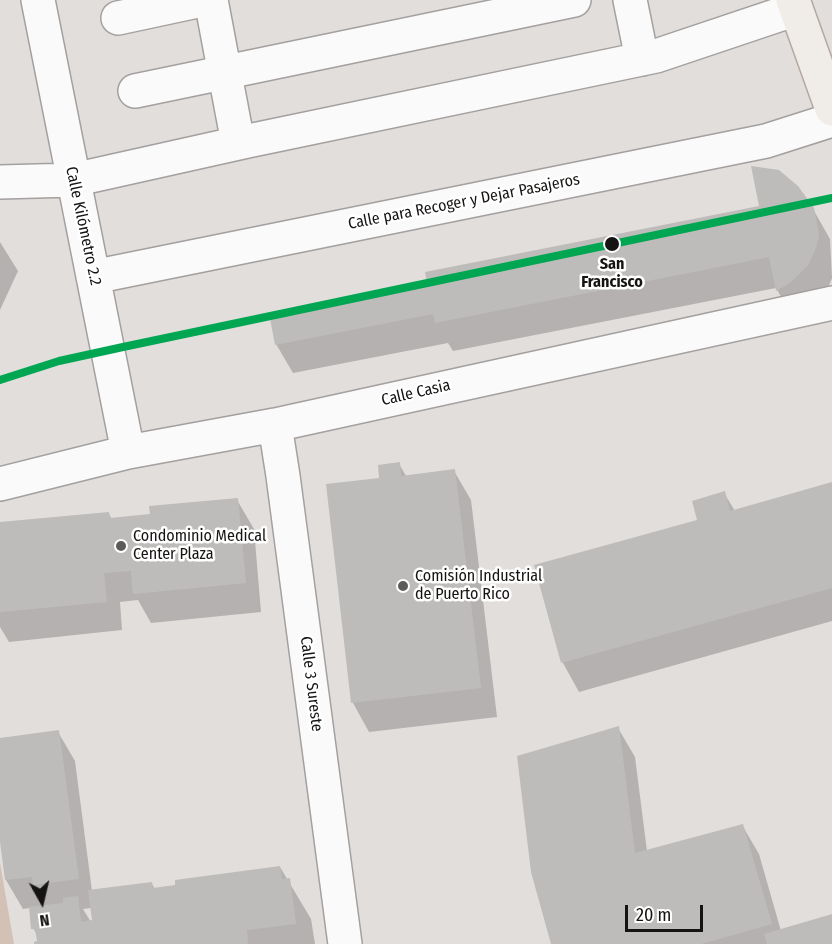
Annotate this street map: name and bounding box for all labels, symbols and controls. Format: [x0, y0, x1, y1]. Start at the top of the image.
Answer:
street label: Calle Kilómetro 2.2 [61, 165, 105, 287]
street label: Calle para Recoger y Dejar Pasajeros [346, 170, 582, 234]
marker: San Francisco [603, 235, 621, 253]
place label: San Francisco [581, 255, 643, 293]
street label: Calle Casia [380, 376, 452, 410]
place label: Condominio Medical Center Plaza [133, 527, 266, 565]
marker: Condominio Medical Center Plaza [114, 539, 128, 553]
place label: Comisión Industrial de Puerto Rico [415, 567, 542, 605]
marker: Comisión Industrial de Puerto Rico [396, 579, 410, 593]
street label: Calle 3 Sureste [296, 635, 326, 733]
north arrow [12, 872, 72, 932]
scale bar [628, 893, 706, 931]
text: 20 m [636, 904, 671, 926]
text: N [39, 910, 51, 930]

